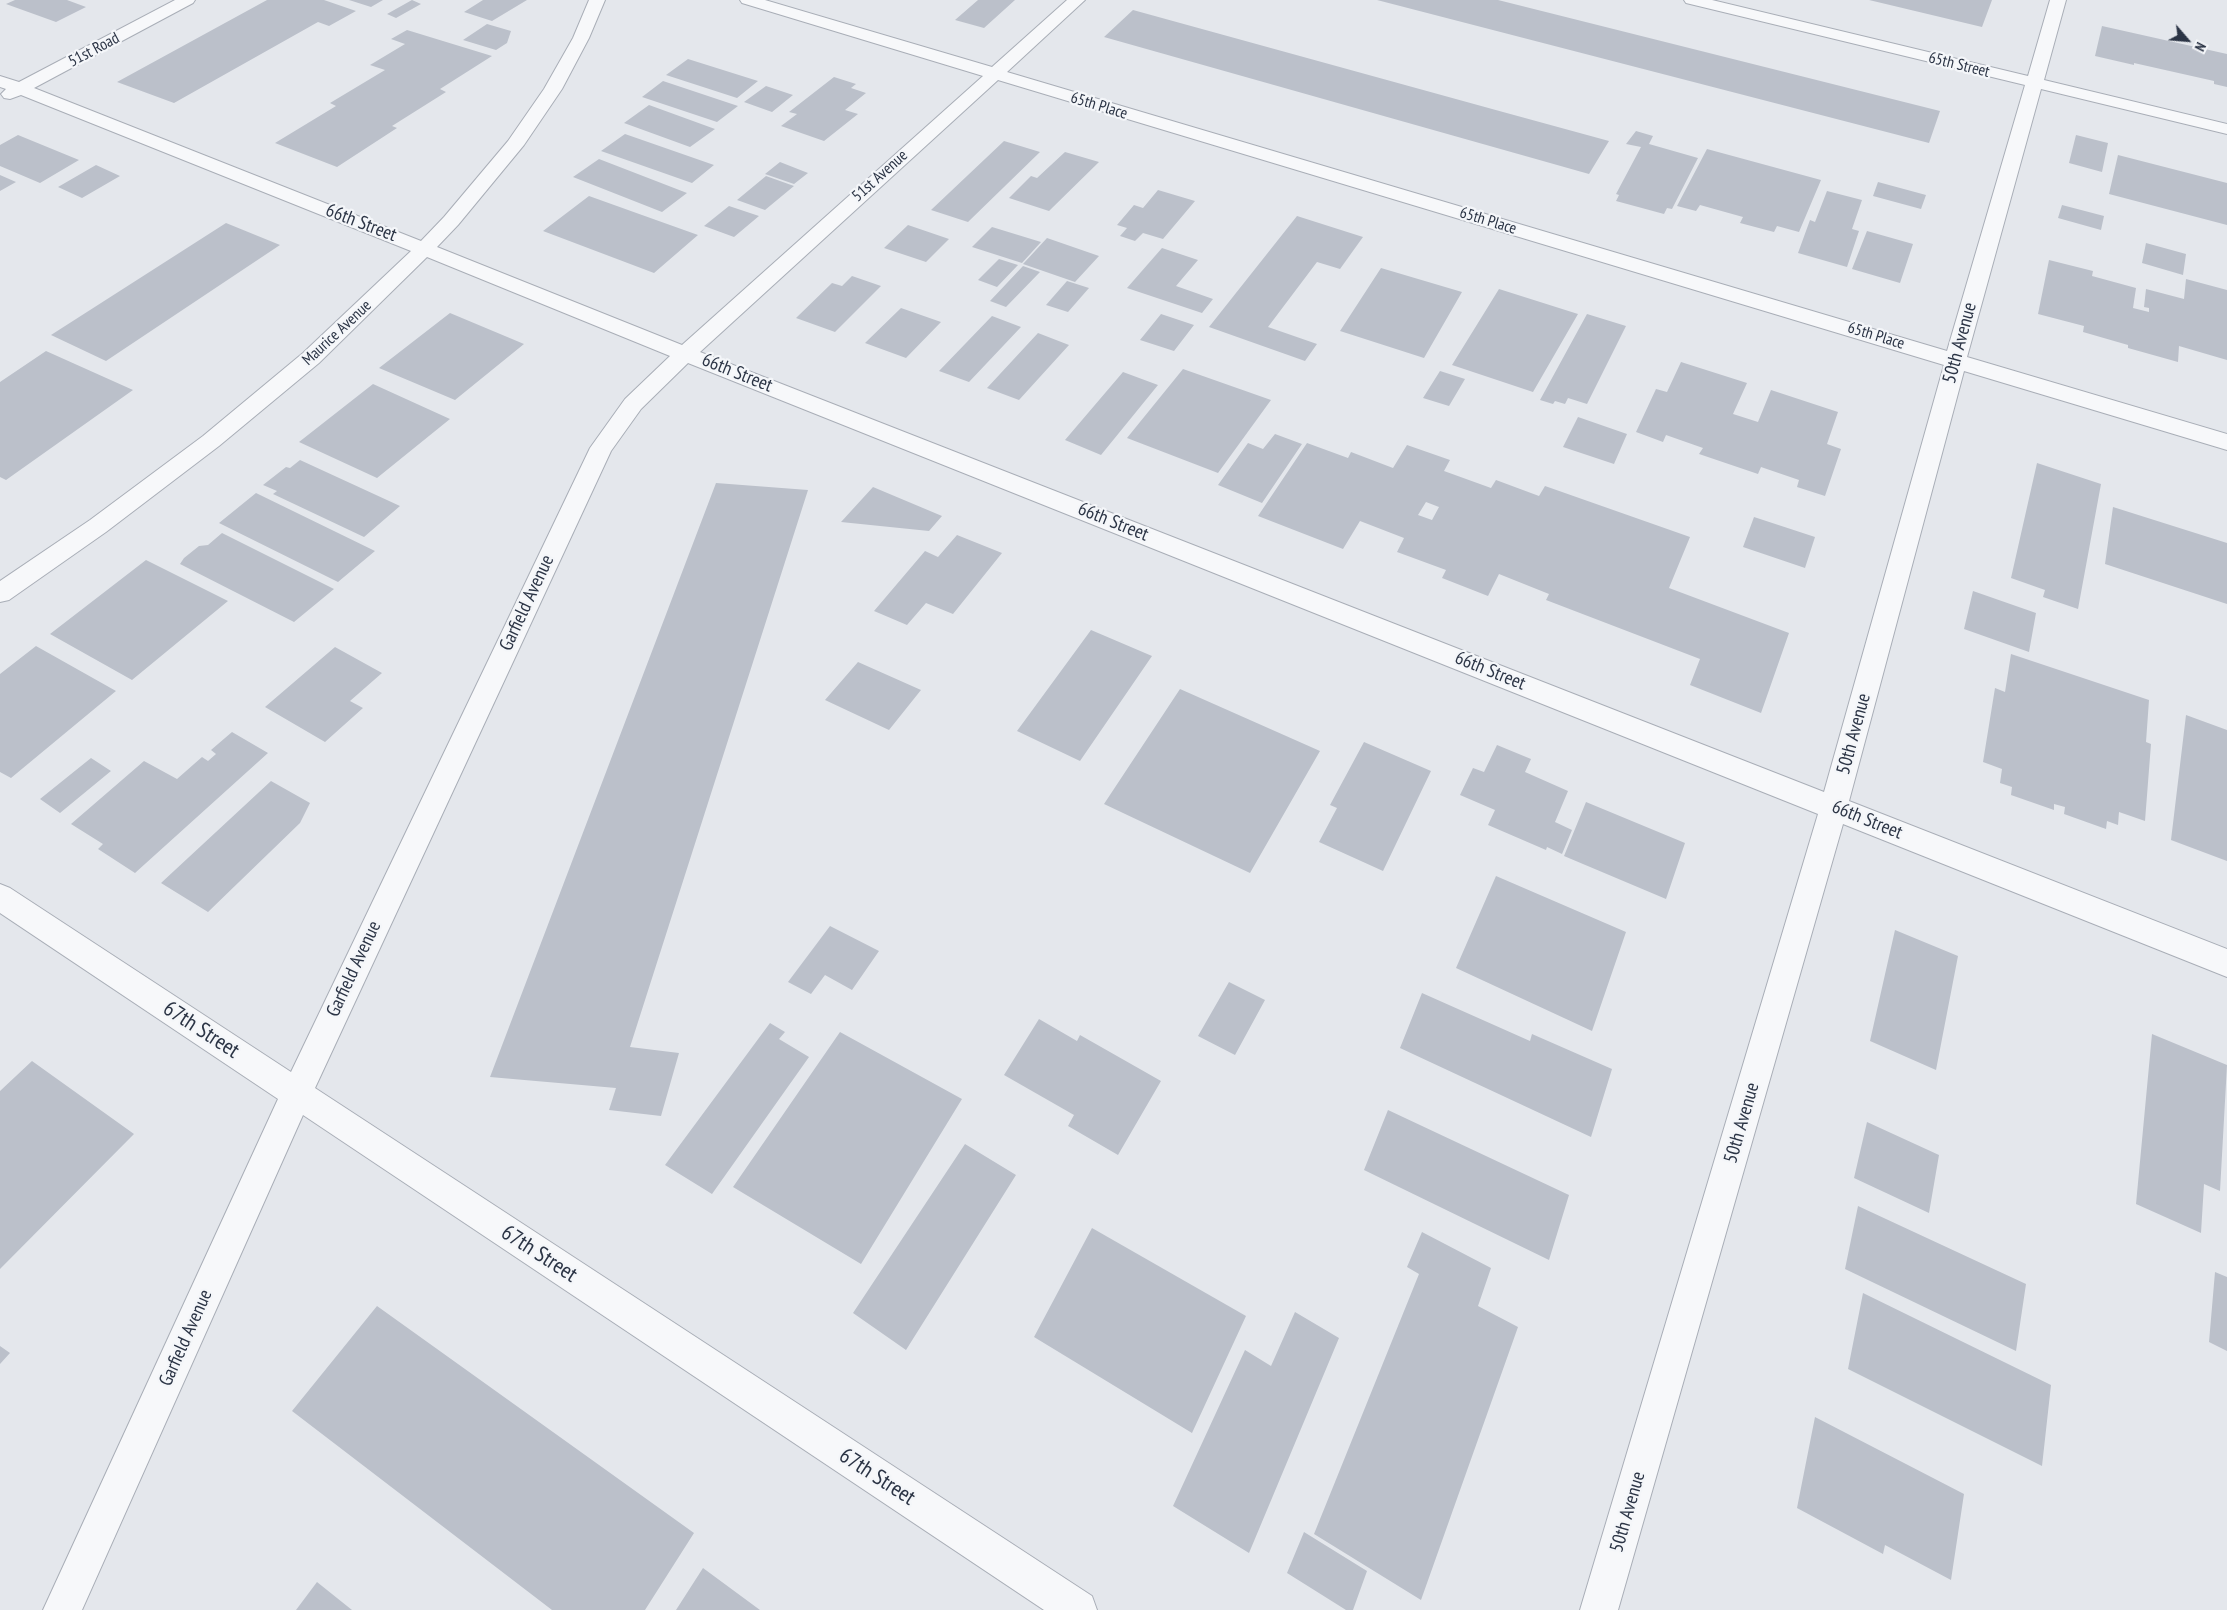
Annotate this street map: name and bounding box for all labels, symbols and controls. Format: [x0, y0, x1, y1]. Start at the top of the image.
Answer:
north arrow [2162, 15, 2212, 65]
street label: 51st Road [65, 29, 123, 71]
text: N [2191, 39, 2210, 54]
street label: 65th Street [1926, 48, 1992, 82]
street label: 65th Place [1068, 88, 1130, 124]
street label: 51st Avenue [848, 146, 912, 206]
street label: 66th Street [322, 199, 400, 247]
street label: 65th Place [1457, 203, 1519, 239]
street label: Maurice Avenue [299, 296, 375, 370]
street label: 50th Avenue [1938, 300, 1982, 386]
street label: 65th Place [1845, 318, 1907, 354]
street label: 66th Street [698, 349, 776, 397]
street label: 66th Street [1074, 498, 1152, 546]
street label: Garfield Avenue [495, 551, 559, 655]
street label: 66th Street [1451, 647, 1529, 695]
street label: 50th Avenue [1832, 691, 1876, 777]
street label: 66th Street [1828, 796, 1906, 844]
street label: Garfield Avenue [322, 917, 386, 1021]
street label: 67th Street [158, 996, 244, 1064]
street label: 50th Avenue [1720, 1080, 1764, 1166]
street label: 67th Street [496, 1220, 582, 1288]
street label: Garfield Avenue [155, 1286, 217, 1390]
street label: 67th Street [834, 1443, 920, 1511]
street label: 50th Avenue [1606, 1469, 1650, 1555]

